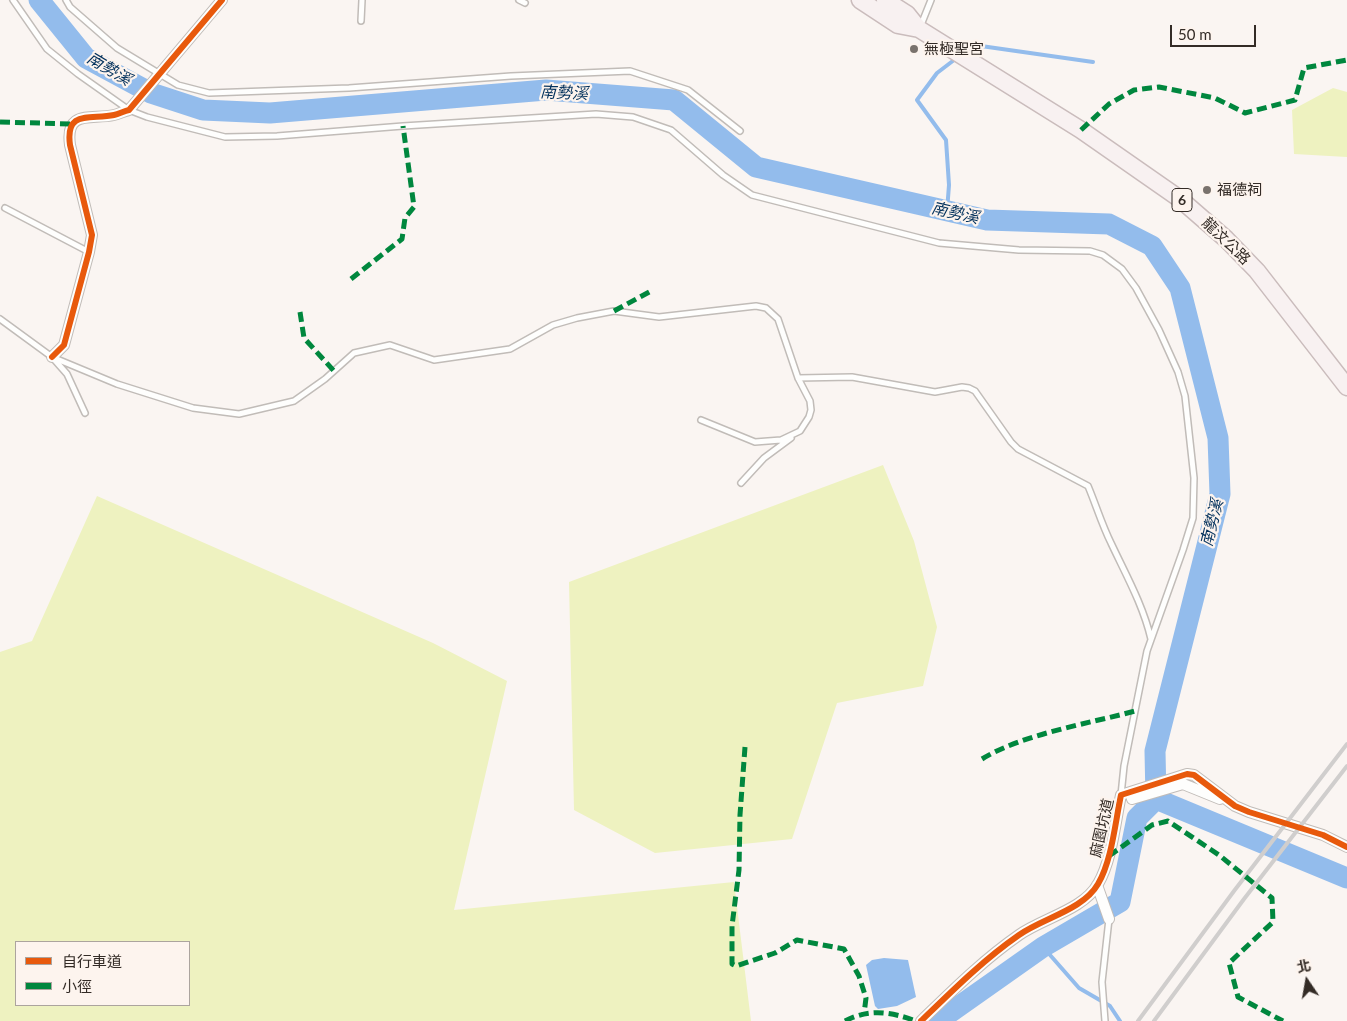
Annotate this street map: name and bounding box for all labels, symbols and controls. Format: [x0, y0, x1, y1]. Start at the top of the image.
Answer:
scale bar [1172, 15, 1258, 47]
text: 50 m [1178, 25, 1212, 43]
place label: 無極聖宮 [924, 40, 984, 58]
marker: 無極聖宮 [908, 43, 920, 55]
water label: 南勢溪 [83, 48, 135, 90]
water label: 南勢溪 [540, 83, 588, 103]
place label: 福德祠 [1217, 181, 1262, 199]
marker: 福德祠 [1201, 184, 1213, 196]
road number: 6 [1172, 188, 1192, 212]
water label: 南勢溪 [929, 198, 981, 228]
street label: 龍汶公路 [1198, 214, 1254, 268]
water label: 南勢溪 [1197, 497, 1227, 549]
street label: 麻園坑道 [1086, 797, 1118, 859]
legend [15, 941, 190, 1006]
text: 自行車道 [62, 952, 122, 970]
north arrow [1282, 956, 1332, 1006]
text: 北 [1295, 956, 1312, 976]
text: 小徑 [62, 977, 92, 995]

